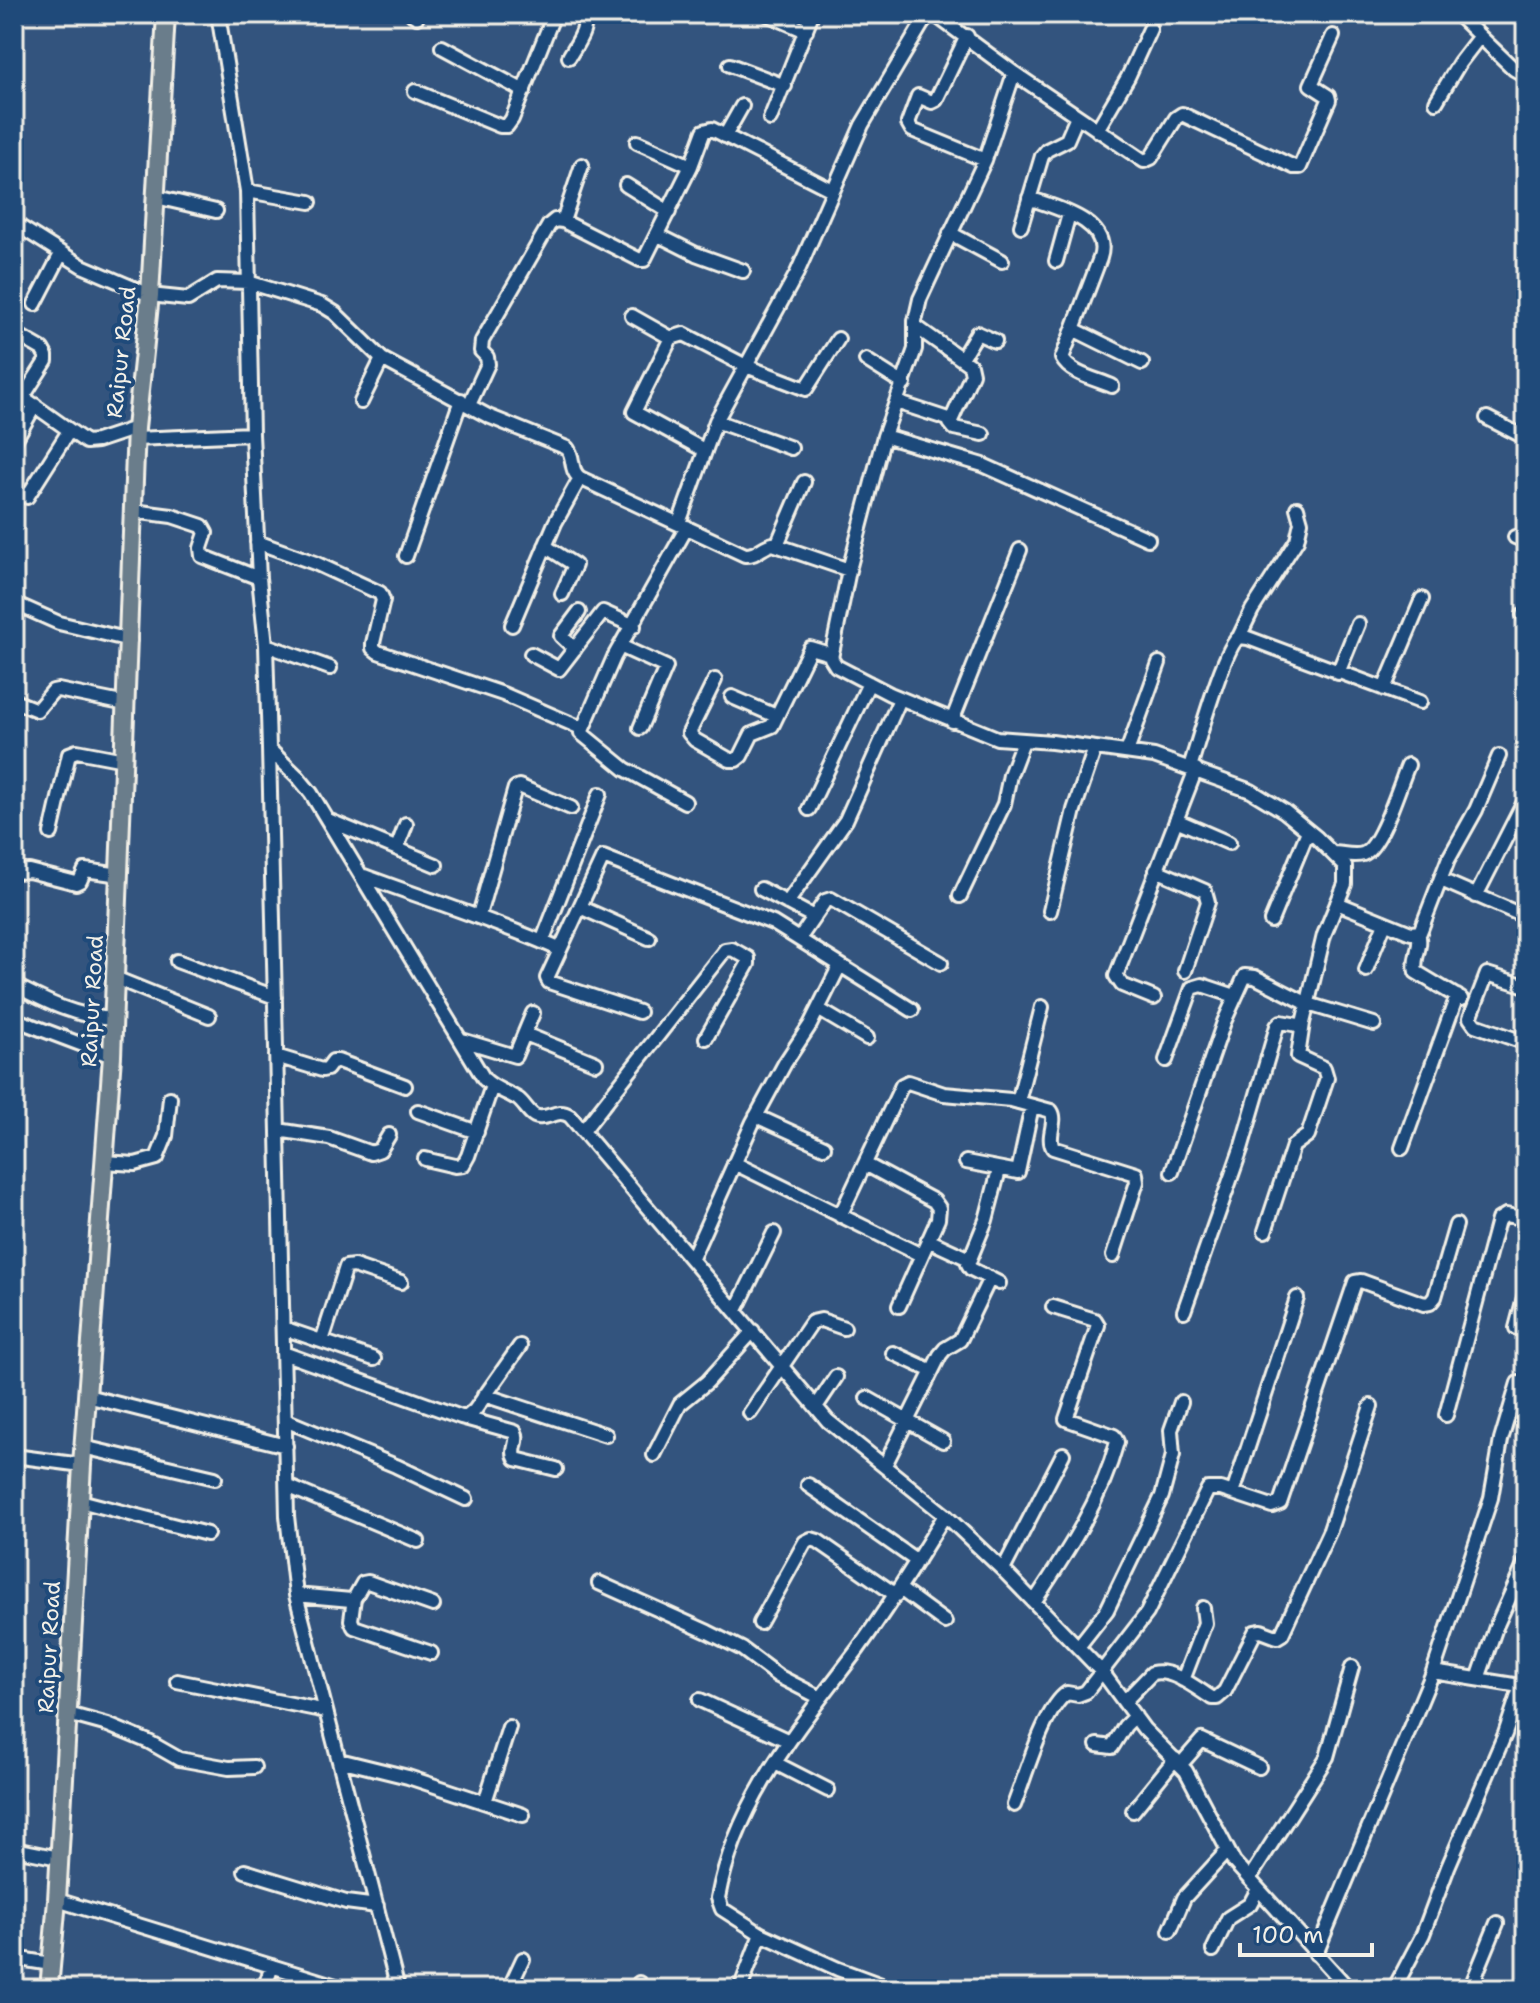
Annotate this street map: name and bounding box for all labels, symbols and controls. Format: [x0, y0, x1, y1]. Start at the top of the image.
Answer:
street label: Raipur Road [100, 285, 142, 419]
street label: Raipur Road [74, 934, 110, 1068]
street label: Raipur Road [31, 1580, 67, 1714]
scale bar [1240, 1907, 1372, 1957]
text: 100 m [1252, 1919, 1324, 1951]

